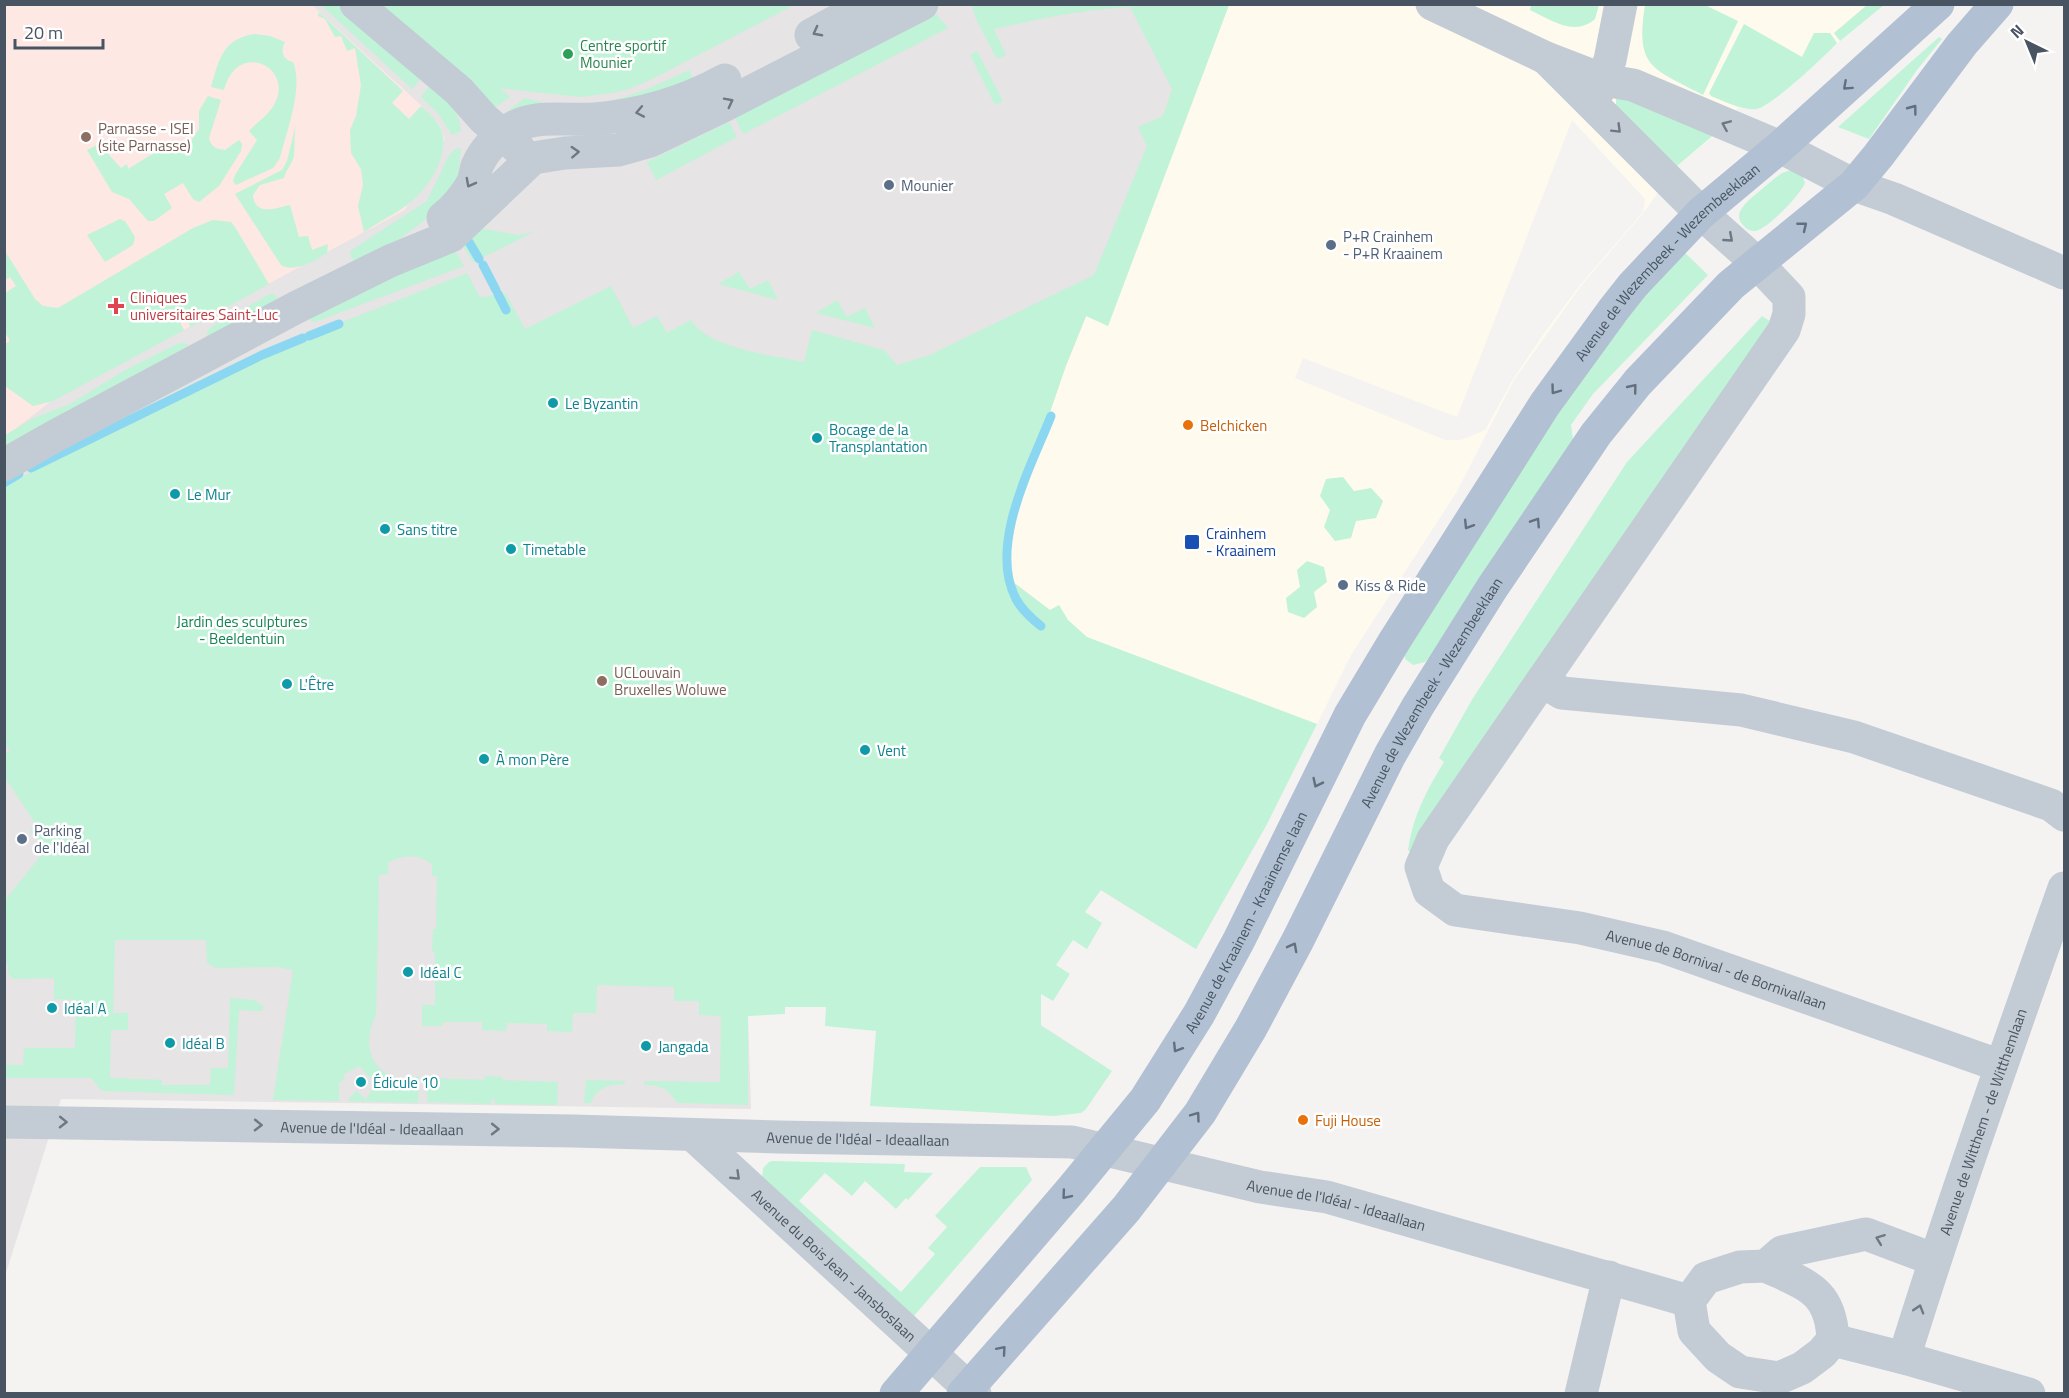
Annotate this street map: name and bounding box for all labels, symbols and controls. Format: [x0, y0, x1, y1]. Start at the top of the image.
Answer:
scale bar [15, 12, 104, 50]
north arrow [1997, 12, 2057, 72]
text: N [2005, 18, 2029, 44]
text: 20 m [24, 19, 63, 46]
one-way arrow [812, 25, 823, 36]
place label: Centre sportif Mounier [580, 34, 666, 74]
marker: Centre sportif Mounier [561, 47, 575, 61]
one-way arrow [1843, 79, 1854, 90]
one-way arrow [723, 98, 734, 110]
one-way arrow [635, 105, 645, 118]
one-way arrow [1906, 105, 1917, 116]
place label: Parnasse - ISEI (site Parnasse) [98, 117, 194, 157]
one-way arrow [1721, 120, 1732, 132]
one-way arrow [1609, 122, 1620, 133]
marker: Parnasse - ISEI (site Parnasse) [79, 130, 93, 144]
one-way arrow [571, 146, 580, 159]
street label: Avenue de Wezembeek - Wezembeeklaan [1569, 157, 1765, 366]
place label: Mounier [901, 174, 954, 197]
one-way arrow [466, 177, 477, 187]
marker: Mounier [882, 178, 896, 192]
one-way arrow [1796, 223, 1807, 234]
place label: P+R Crainhem - P+R Kraainem [1343, 225, 1443, 265]
one-way arrow [1722, 231, 1733, 242]
marker: P+R Crainhem - P+R Kraainem [1324, 238, 1338, 252]
place label: Cliniques universitaires Saint-Luc [130, 286, 278, 326]
marker: Cliniques universitaires Saint-Luc [107, 297, 125, 315]
one-way arrow [1551, 384, 1562, 395]
one-way arrow [1625, 384, 1636, 395]
place label: Le Byzantin [565, 392, 638, 415]
marker: Le Byzantin [546, 396, 560, 410]
place label: Belchicken [1200, 414, 1267, 437]
place label: Bocage de la Transplantation [829, 418, 928, 458]
marker: Belchicken [1181, 418, 1195, 432]
marker: Bocage de la Transplantation [810, 431, 824, 445]
place label: Le Mur [187, 483, 231, 506]
marker: Le Mur [168, 487, 182, 501]
place label: Sans titre [397, 518, 457, 541]
one-way arrow [1528, 518, 1540, 528]
one-way arrow [1463, 519, 1475, 529]
marker: Sans titre [378, 522, 392, 536]
place label: Crainhem - Kraainem [1206, 522, 1276, 562]
marker: Crainhem - Kraainem [1183, 533, 1201, 551]
place label: Timetable [523, 538, 586, 561]
marker: Timetable [504, 542, 518, 556]
street label: Avenue de Wezembeek - Wezembeeklaan [1354, 572, 1508, 812]
place label: Kiss & Ride [1355, 574, 1426, 597]
marker: Kiss & Ride [1336, 578, 1350, 592]
park label: Jardin des sculptures - Beeldentuin [177, 610, 307, 650]
place label: UCLouvain Bruxelles Woluwe [614, 661, 727, 701]
place label: L'Être [299, 673, 334, 696]
marker: UCLouvain Bruxelles Woluwe [595, 674, 609, 688]
marker: L'Être [280, 677, 294, 691]
place label: Vent [877, 739, 907, 762]
marker: Vent [858, 743, 872, 757]
place label: À mon Père [496, 748, 569, 771]
marker: À mon Père [477, 752, 491, 766]
one-way arrow [1313, 777, 1325, 788]
street label: Avenue de Kraainem - Kraainemse laan [1178, 807, 1312, 1037]
place label: Parking de l'Idéal [34, 819, 90, 859]
marker: Parking de l'Idéal [15, 832, 29, 846]
street label: Avenue de Bornival - de Bornivallaan [1604, 923, 1830, 1015]
one-way arrow [1286, 943, 1298, 954]
place label: Idéal C [420, 961, 462, 984]
marker: Idéal C [401, 965, 415, 979]
place label: Idéal A [64, 997, 106, 1020]
marker: Idéal A [45, 1001, 59, 1015]
street label: Avenue de Witthem - de Witthemlaan [1933, 1005, 2032, 1238]
place label: Idéal B [182, 1032, 225, 1055]
place label: Jangada [658, 1035, 709, 1058]
marker: Idéal B [163, 1036, 177, 1050]
marker: Jangada [639, 1039, 653, 1053]
one-way arrow [1173, 1042, 1185, 1052]
place label: Édicule 10 [373, 1071, 438, 1094]
marker: Édicule 10 [354, 1075, 368, 1089]
place label: Fuji House [1315, 1109, 1381, 1132]
one-way arrow [1189, 1112, 1200, 1123]
marker: Fuji House [1296, 1113, 1310, 1127]
street label: Avenue de l'Idéal - Ideaallaan [280, 1115, 464, 1141]
one-way arrow [58, 1116, 67, 1129]
one-way arrow [253, 1119, 262, 1131]
one-way arrow [490, 1123, 499, 1135]
street label: Avenue de l'Idéal - Ideaallaan [766, 1125, 950, 1151]
one-way arrow [728, 1168, 739, 1179]
street label: Avenue de l'Idéal - Ideaallaan [1245, 1173, 1429, 1236]
street label: Avenue du Bois Jean - Jansboslaan [747, 1183, 922, 1347]
one-way arrow [1063, 1188, 1074, 1199]
one-way arrow [1875, 1234, 1885, 1247]
one-way arrow [1912, 1304, 1925, 1315]
one-way arrow [995, 1346, 1006, 1356]

